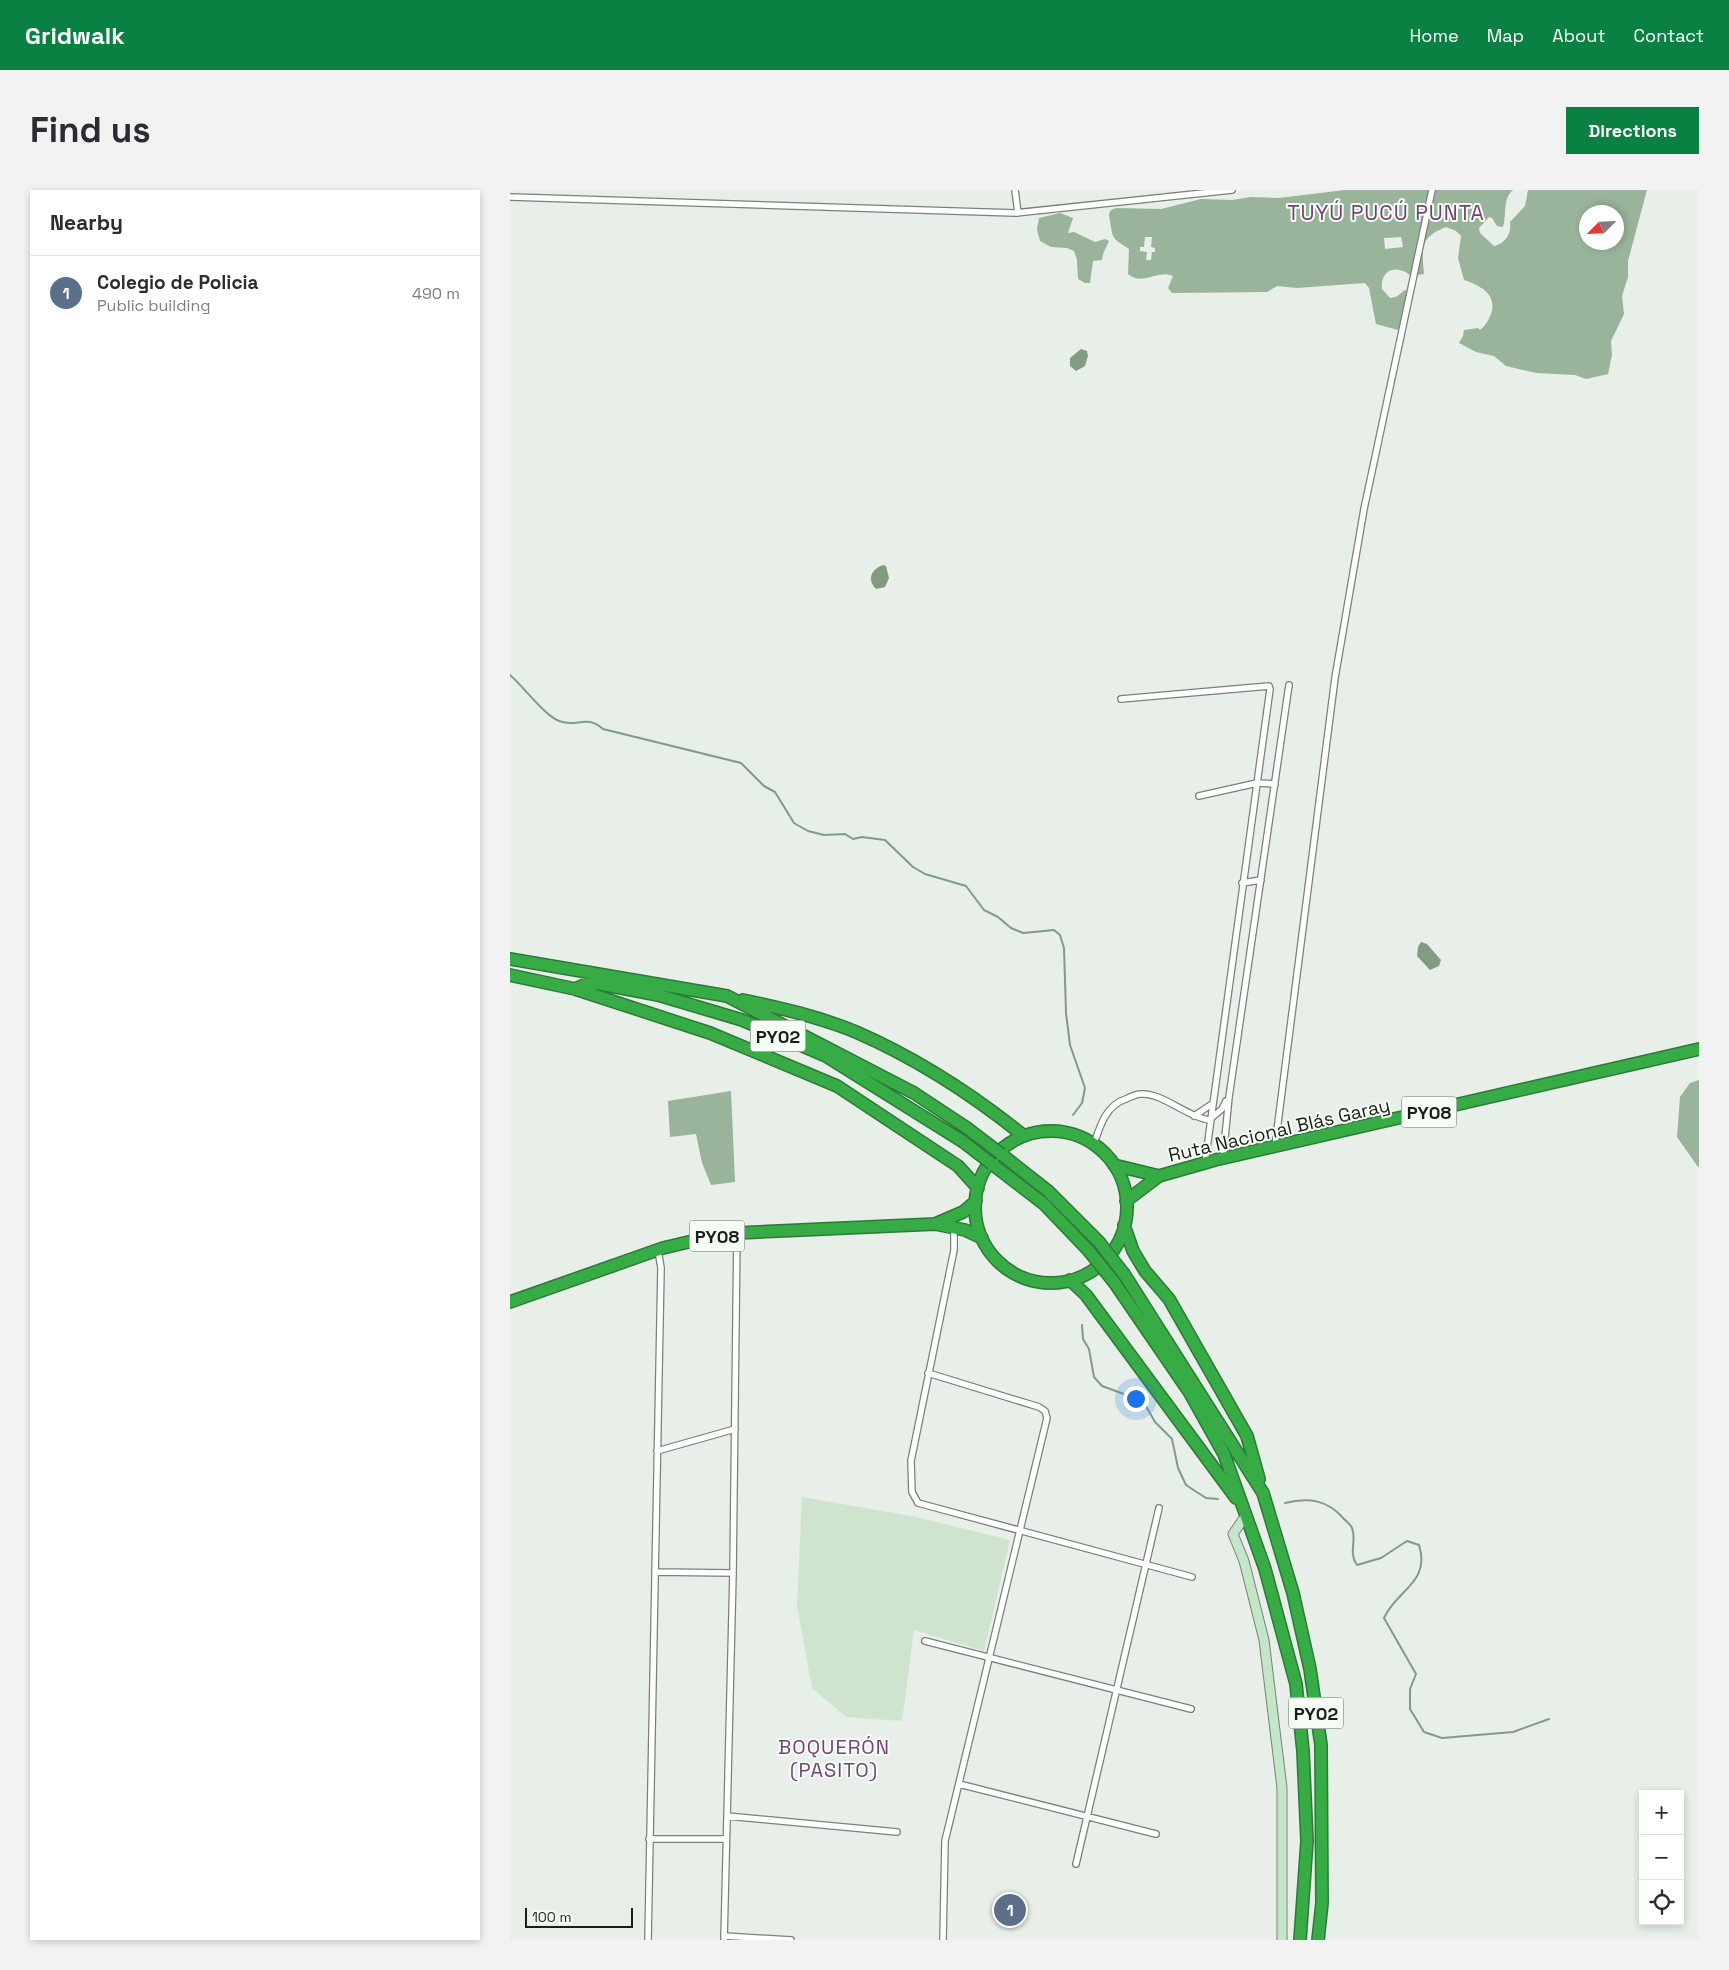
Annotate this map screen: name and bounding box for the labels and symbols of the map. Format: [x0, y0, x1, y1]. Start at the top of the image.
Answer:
district label: TUYÚ PUCÚ PUNTA [1287, 199, 1485, 226]
north arrow [1579, 205, 1624, 250]
road number: PY02 [750, 1020, 806, 1051]
street label: Ruta Nacional Blás Garay [1166, 1092, 1392, 1168]
road number: PY08 [1402, 1096, 1456, 1128]
road number: PY08 [690, 1220, 744, 1252]
your location [1123, 1386, 1149, 1412]
road number: PY02 [1288, 1698, 1344, 1729]
district label: BOQUERÓN (PASITO) [778, 1734, 890, 1783]
pin: 1 [994, 1891, 1026, 1929]
scale bar [525, 1905, 632, 1928]

